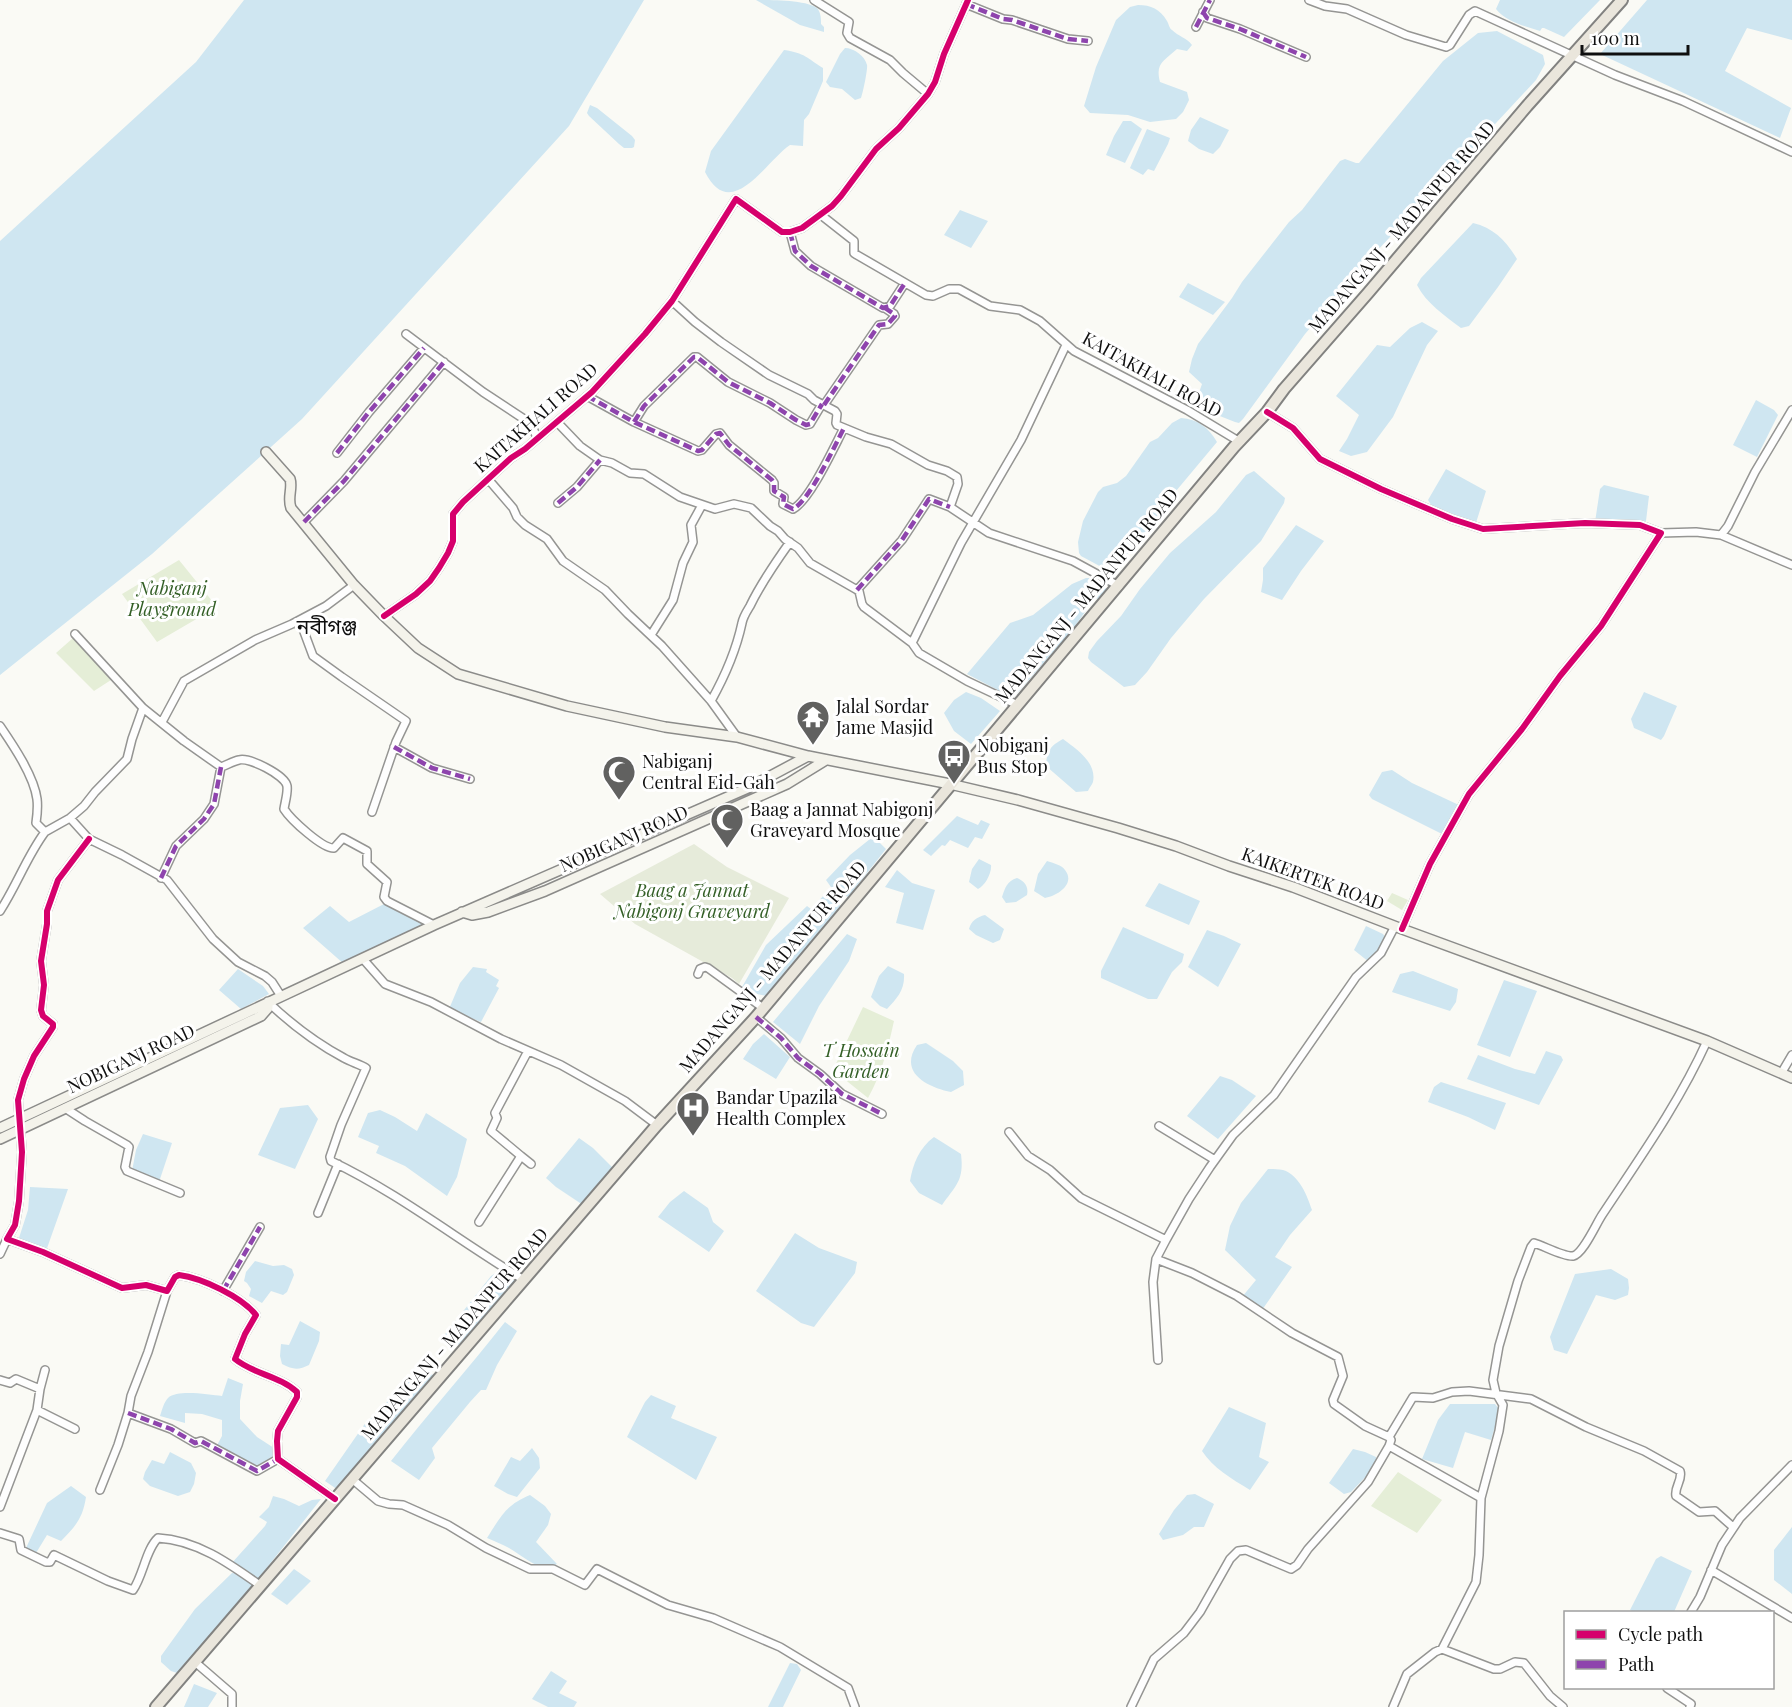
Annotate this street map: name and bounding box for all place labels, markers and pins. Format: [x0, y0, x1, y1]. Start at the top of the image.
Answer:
place label: Jalal Sordar Jame Masjid [835, 694, 934, 739]
temple icon: Jalal Sordar Jame Masjid [795, 699, 831, 746]
place label: Nobiganj Bus Stop [977, 733, 1049, 778]
bus stop icon: Nobiganj Bus Stop [936, 738, 972, 785]
place label: Nabiganj Central Eid-Gah [642, 749, 775, 794]
mosque icon: Nabiganj Central Eid-Gah [601, 754, 637, 801]
place label: Baag a Jannat Nabigonj Graveyard Mosque [750, 797, 933, 842]
mosque icon: Baag a Jannat Nabigonj Graveyard Mosque [709, 802, 745, 849]
place label: Bandar Upazila Health Complex [716, 1085, 846, 1130]
hospital icon: Bandar Upazila Health Complex [675, 1090, 711, 1137]

